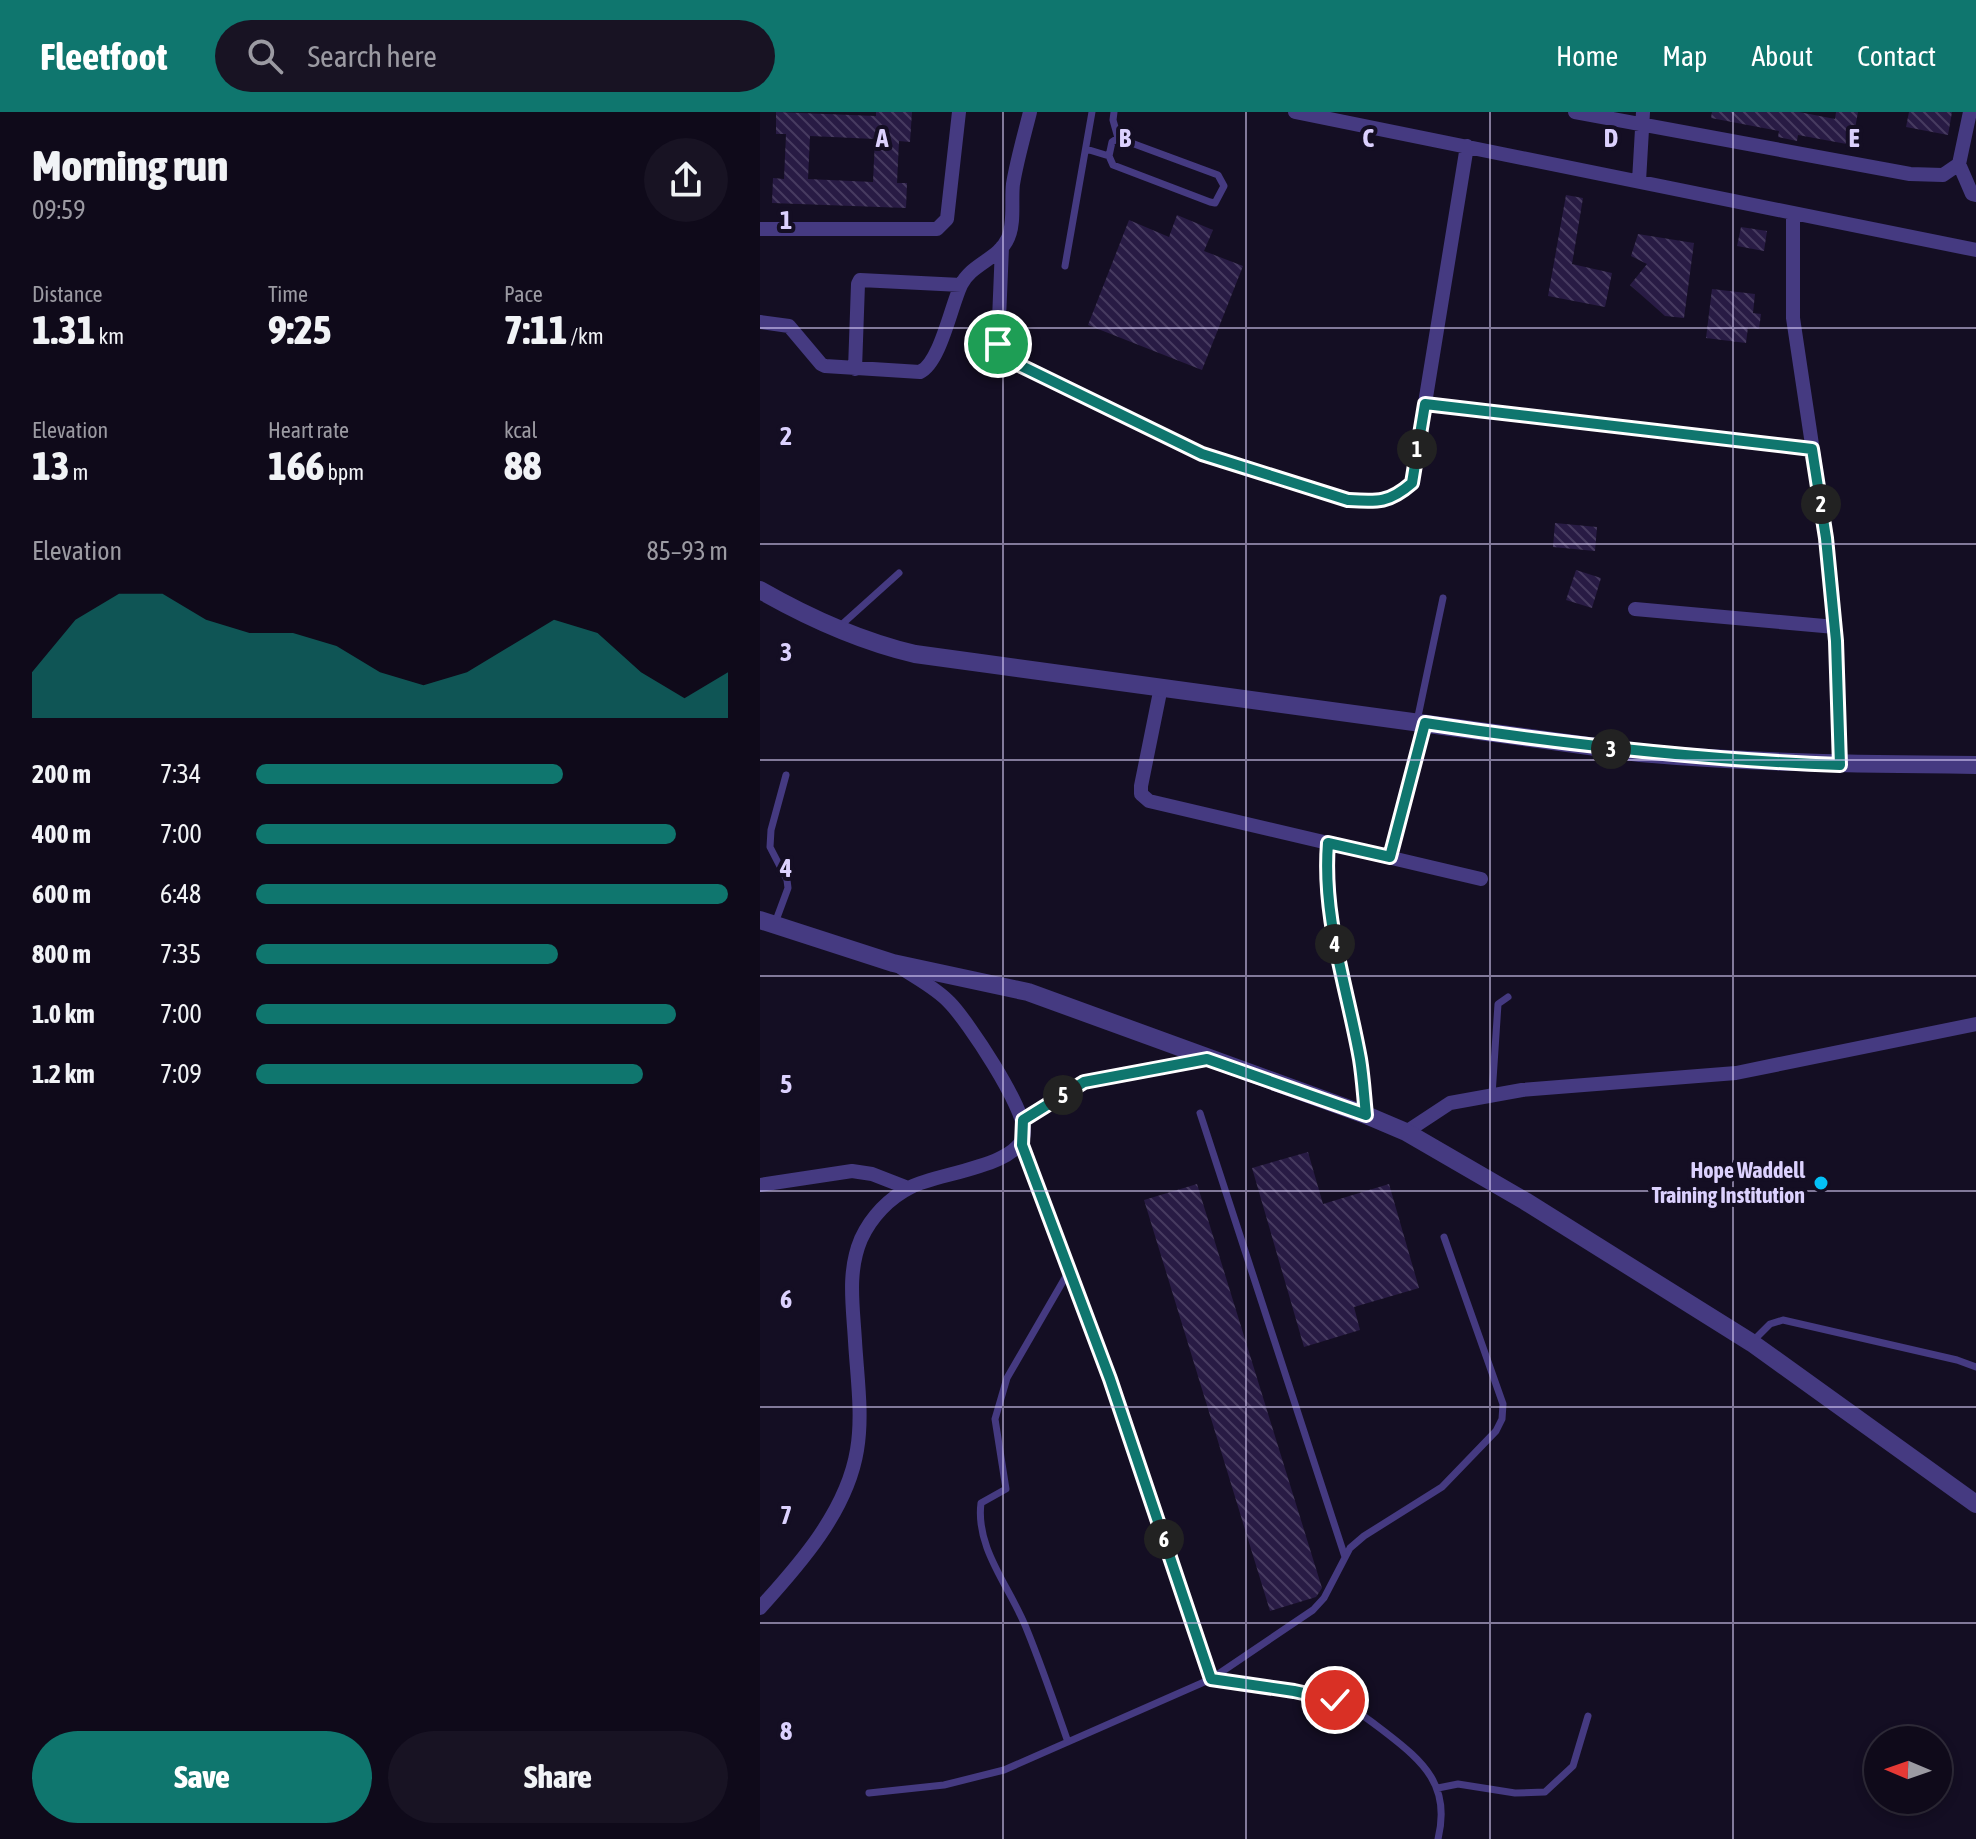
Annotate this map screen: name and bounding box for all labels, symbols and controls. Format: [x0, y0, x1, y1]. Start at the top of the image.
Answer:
search box [215, 20, 775, 92]
icon: search [243, 34, 287, 78]
text: Fleetfoot [40, 35, 167, 78]
text: Search here [307, 39, 437, 73]
text: Home [1556, 40, 1618, 72]
text: Map [1662, 40, 1707, 72]
text: About [1751, 40, 1813, 72]
text: Contact [1857, 40, 1936, 72]
text: A [875, 123, 889, 153]
text: B [1119, 123, 1132, 153]
text: C [1362, 123, 1374, 153]
text: D [1604, 123, 1618, 153]
text: E [1848, 123, 1860, 153]
button: share [644, 138, 728, 222]
text: Morning run [32, 140, 228, 190]
text: 09:59 [32, 195, 86, 225]
text: 1 [780, 205, 792, 235]
text: Distance [32, 281, 103, 307]
text: Time [268, 281, 308, 307]
text: Pace [504, 281, 543, 307]
text: 1.31 [32, 307, 96, 352]
text: 9:25 [268, 307, 332, 352]
text: 7:11 [504, 307, 568, 352]
pin [964, 310, 1032, 378]
icon: arrive [976, 322, 1020, 366]
text: km [96, 323, 124, 349]
text: /km [568, 323, 604, 349]
text: Elevation [32, 417, 108, 443]
text: Heart rate [268, 417, 349, 443]
text: kcal [504, 417, 537, 443]
text: 2 [780, 421, 792, 451]
pin: 1 [1397, 429, 1437, 469]
text: 1 [1412, 436, 1422, 462]
text: 13 [32, 443, 70, 488]
text: 166 [268, 443, 324, 488]
text: 88 [504, 443, 542, 488]
text: m [70, 459, 88, 485]
text: bpm [324, 459, 364, 485]
pin: 2 [1801, 484, 1841, 524]
text: 2 [1816, 491, 1826, 517]
text: Elevation [32, 536, 122, 566]
text: 85–93 m [646, 536, 728, 566]
text: 3 [780, 637, 792, 667]
pin: 3 [1591, 729, 1631, 769]
text: 3 [1606, 736, 1616, 762]
text: 200 m [32, 759, 91, 789]
text: 7:34 [160, 759, 201, 789]
text: 400 m [32, 819, 91, 849]
text: 7:00 [160, 819, 202, 849]
text: 4 [779, 853, 792, 883]
text: 600 m [32, 879, 91, 909]
text: 6:48 [160, 879, 201, 909]
pin: 4 [1315, 924, 1355, 964]
text: 4 [1330, 931, 1340, 957]
text: 800 m [32, 939, 91, 969]
text: 7:35 [160, 939, 201, 969]
text: 1.0 km [32, 999, 95, 1029]
text: 7:00 [160, 999, 202, 1029]
text: 1.2 km [32, 1059, 95, 1089]
text: 7:09 [160, 1059, 202, 1089]
text: 5 [780, 1069, 792, 1099]
pin: 5 [1043, 1075, 1083, 1115]
text: 5 [1058, 1082, 1068, 1108]
place label: Hope Waddell Training Institution [1652, 1157, 1806, 1208]
marker: Hope Waddell Training Institution [1812, 1174, 1830, 1192]
text: 6 [780, 1284, 792, 1314]
text: 7 [780, 1500, 792, 1530]
pin: 6 [1144, 1519, 1184, 1559]
text: 6 [1159, 1526, 1169, 1552]
pin [1301, 1666, 1369, 1734]
icon: check [1313, 1678, 1357, 1722]
text: 8 [780, 1716, 792, 1746]
north arrow [1864, 1726, 1952, 1814]
map controls [1864, 1726, 1952, 1814]
button: Save [32, 1731, 372, 1823]
button: Share [388, 1731, 728, 1823]

